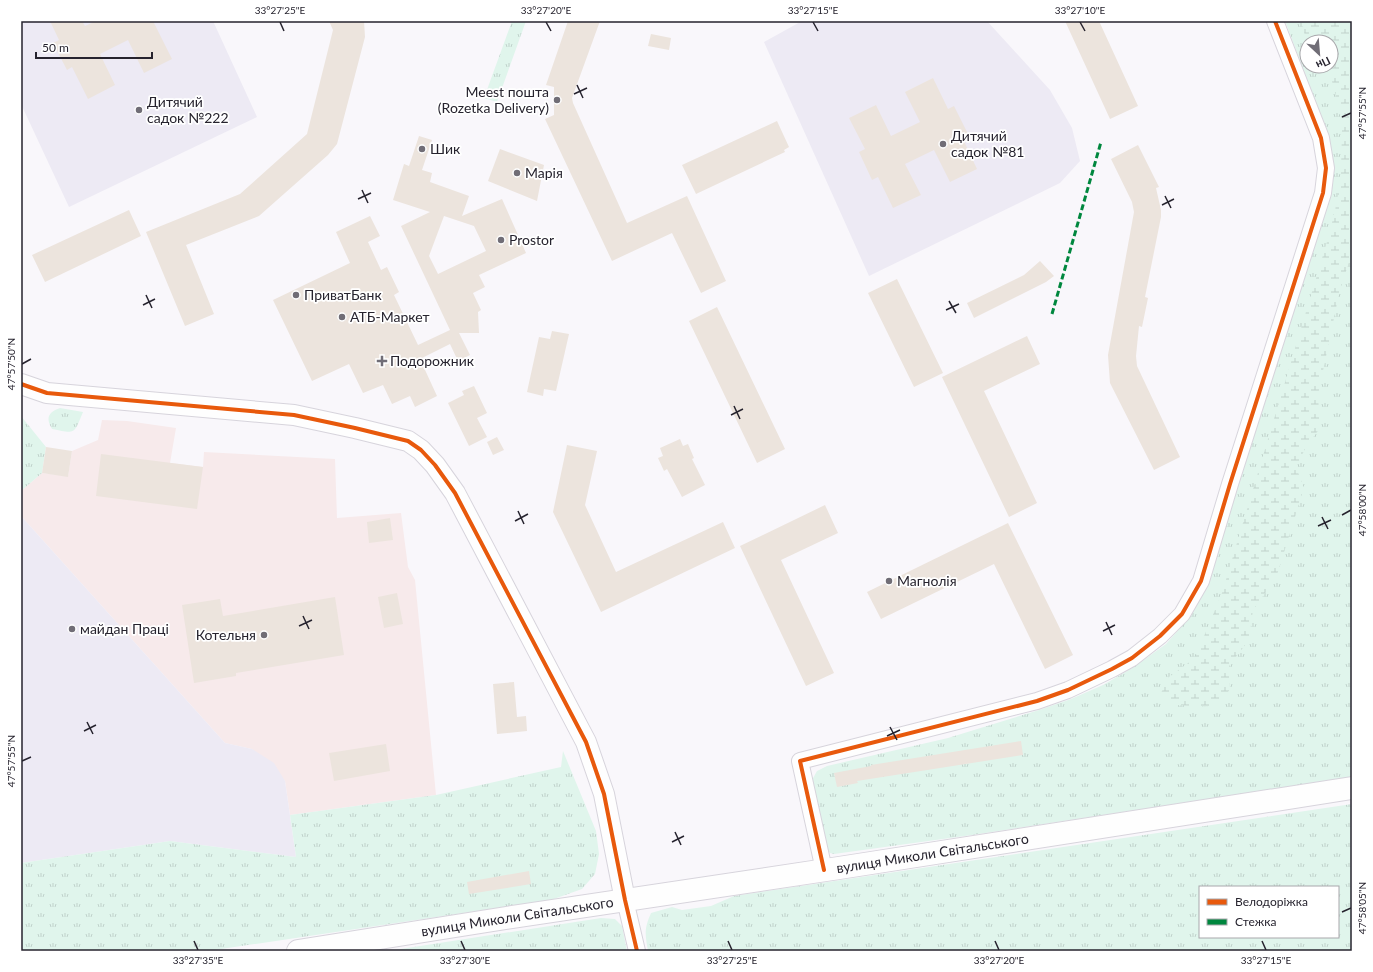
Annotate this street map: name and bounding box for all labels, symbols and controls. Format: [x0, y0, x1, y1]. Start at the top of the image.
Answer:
text: 33°27'25"E [255, 4, 305, 16]
text: 33°27'20"E [521, 4, 571, 16]
text: 33°27'15"E [788, 4, 838, 16]
text: 33°27'10"E [1055, 4, 1105, 16]
scale bar [36, 34, 152, 60]
north arrow [1299, 34, 1339, 74]
text: 50 m [42, 40, 69, 55]
text: Пн [1314, 54, 1333, 72]
place label: Meest пошта (Rozetka Delivery) [438, 83, 549, 116]
text: 47°57'55"N [1356, 87, 1368, 139]
place label: Дитячий садок №222 [147, 93, 229, 126]
marker: Meest пошта (Rozetka Delivery) [552, 95, 562, 105]
marker: Дитячий садок №222 [134, 105, 144, 115]
place label: Дитячий садок №81 [951, 127, 1024, 160]
marker: Дитячий садок №81 [938, 139, 948, 149]
place label: Шик [430, 140, 461, 157]
marker: Шик [417, 144, 427, 154]
place label: Марія [525, 164, 563, 181]
marker: Марія [512, 168, 522, 178]
place label: Prostor [509, 231, 554, 248]
marker: Prostor [496, 235, 506, 245]
place label: ПриватБанк [304, 286, 382, 303]
marker: ПриватБанк [291, 290, 301, 300]
place label: АТБ-Маркет [350, 308, 430, 325]
marker: АТБ-Маркет [337, 312, 347, 322]
text: 47°57'50"N [5, 338, 17, 390]
place label: Подорожник [390, 352, 475, 369]
marker: Подорожник [377, 356, 387, 366]
text: 47°58'00"N [1356, 484, 1368, 536]
place label: Магнолія [897, 572, 957, 589]
marker: Магнолія [884, 576, 894, 586]
place label: майдан Праці [80, 620, 169, 637]
marker: майдан Праці [67, 624, 77, 634]
place label: Котельня [196, 626, 256, 643]
marker: Котельня [259, 630, 269, 640]
text: 47°57'55"N [5, 735, 17, 787]
street label: вулиця Миколи Світальського [835, 830, 1030, 876]
text: 47°58'05"N [1356, 882, 1368, 934]
legend [1199, 886, 1339, 938]
street label: вулиця Миколи Світальського [420, 893, 615, 939]
text: Велодоріжка [1235, 894, 1308, 909]
text: Стежка [1235, 914, 1277, 929]
text: 33°27'35"E [173, 954, 223, 966]
text: 33°27'30"E [440, 954, 490, 966]
text: 33°27'25"E [707, 954, 757, 966]
text: 33°27'20"E [974, 954, 1024, 966]
text: 33°27'15"E [1241, 954, 1291, 966]

